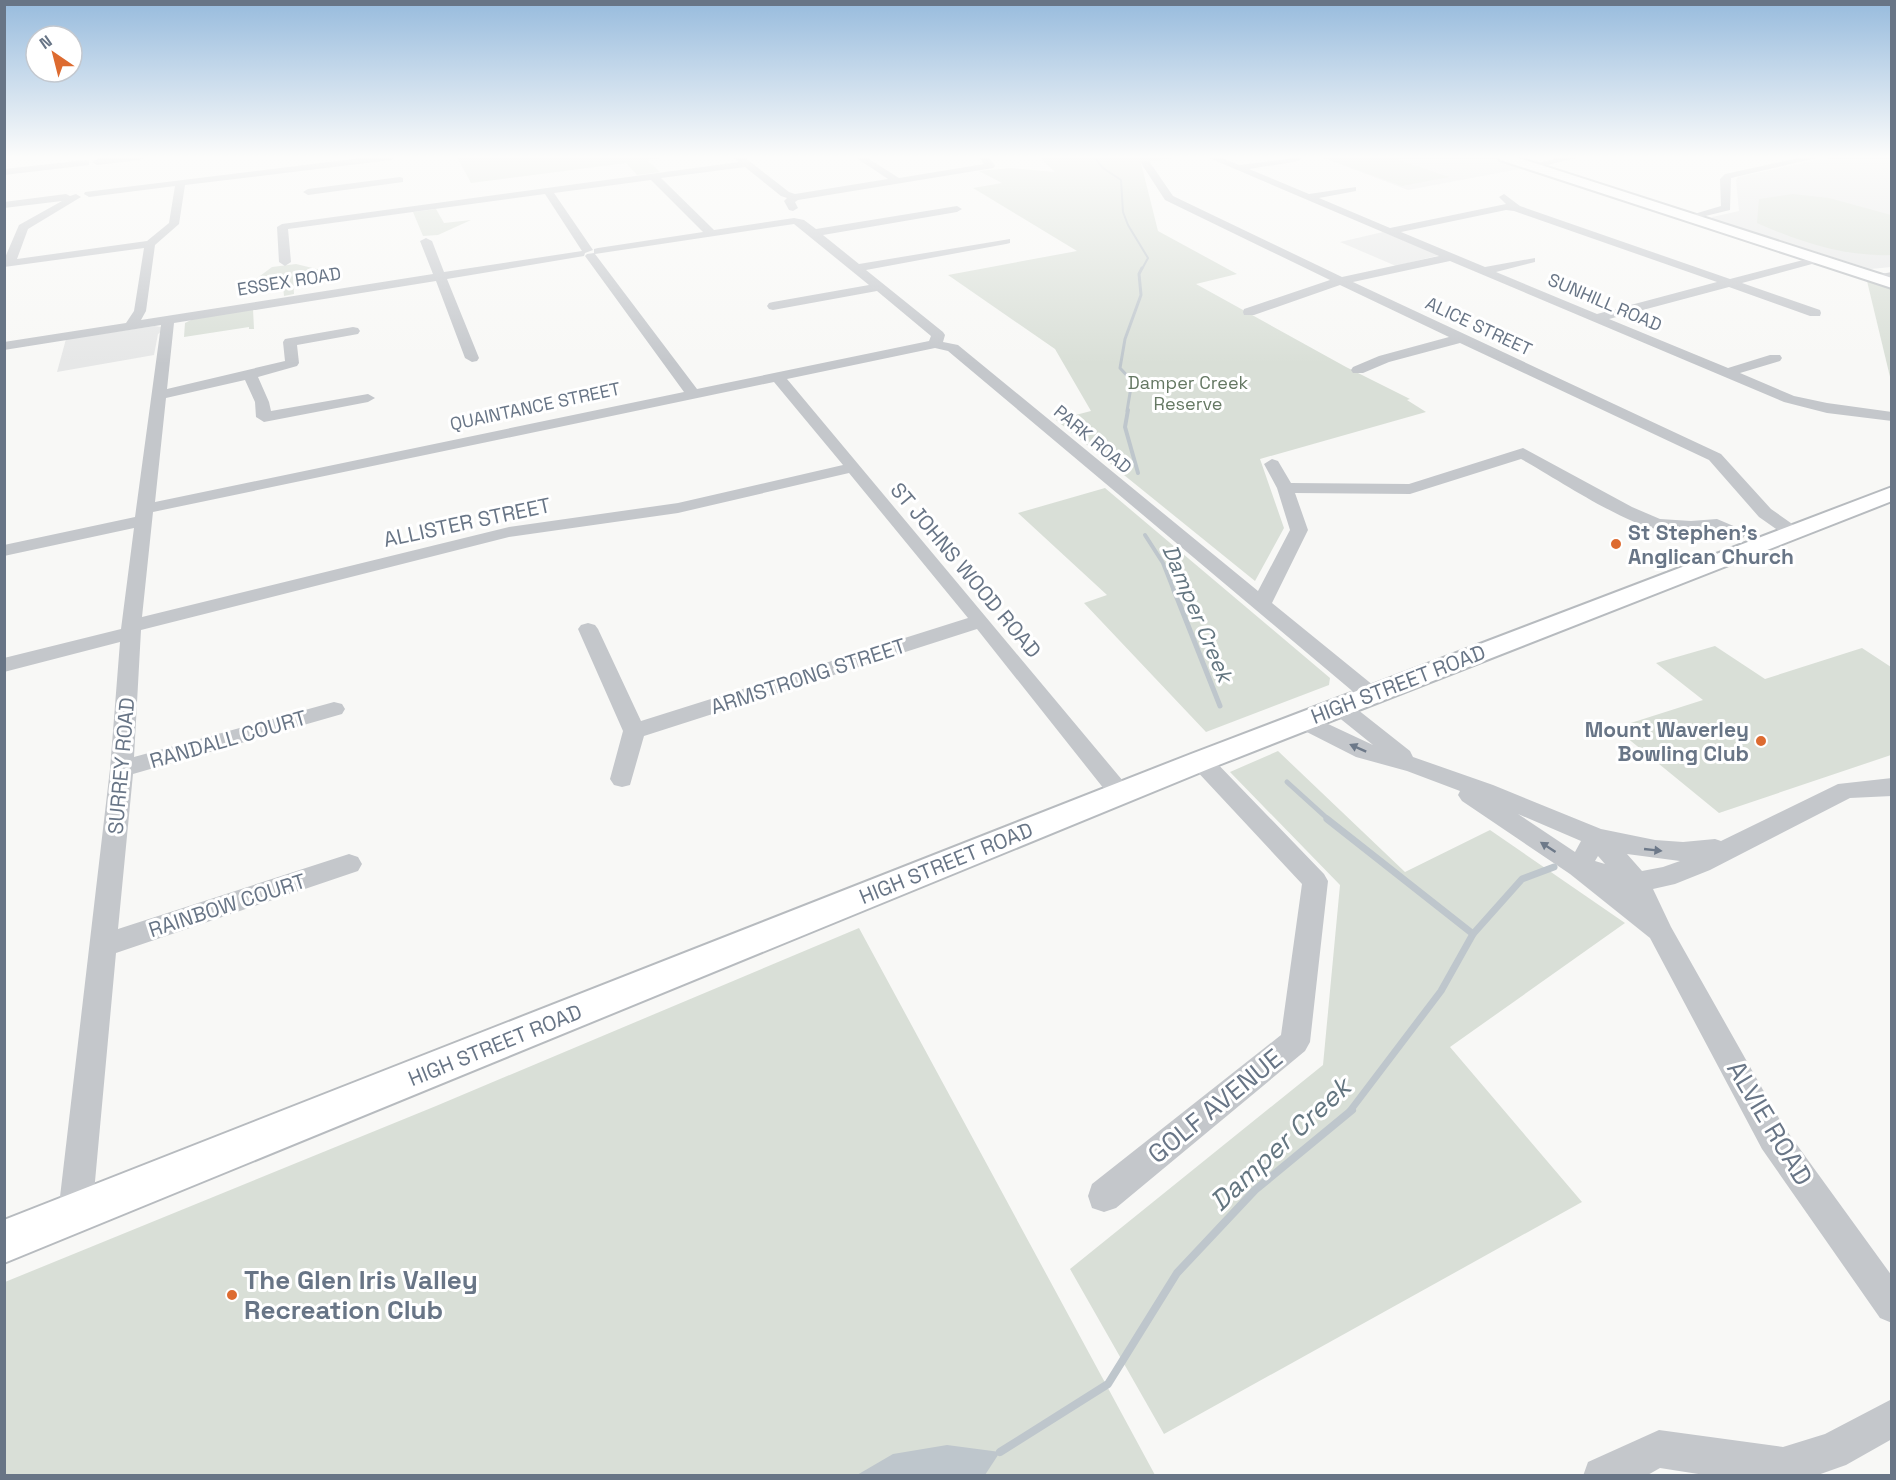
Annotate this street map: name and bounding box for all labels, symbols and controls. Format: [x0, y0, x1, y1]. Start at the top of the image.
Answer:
north arrow [24, 24, 84, 84]
text: N [35, 30, 56, 54]
street label: ESSEX ROAD [235, 261, 343, 301]
street label: SUNHILL ROAD [1545, 268, 1665, 336]
street label: ALICE STREET [1422, 291, 1536, 361]
park label: Damper Creek Reserve [1128, 371, 1249, 415]
street label: QUAINTANCE STREET [448, 377, 623, 435]
street label: PARK ROAD [1049, 400, 1137, 478]
street label: ST JOHNS WOOD ROAD [885, 477, 1047, 663]
street label: ALLISTER STREET [381, 491, 553, 553]
place label: St Stephen's Anglican Church [1628, 519, 1794, 570]
marker: St Stephen's Anglican Church [1609, 537, 1623, 551]
water label: Damper Creek [1156, 540, 1240, 688]
street label: ARMSTRONG STREET [707, 632, 909, 720]
street label: HIGH STREET ROAD [1307, 638, 1489, 730]
street label: SURREY ROAD [102, 696, 140, 836]
street label: RANDALL COURT [146, 704, 310, 774]
place label: Mount Waverley Bowling Club [1585, 716, 1749, 767]
marker: Mount Waverley Bowling Club [1754, 734, 1768, 748]
one-way arrow [1349, 743, 1366, 752]
street label: HIGH STREET ROAD [855, 816, 1037, 910]
one-way arrow [1540, 841, 1556, 852]
one-way arrow [1643, 845, 1662, 855]
street label: RAINBOW COURT [145, 867, 309, 943]
street label: HIGH STREET ROAD [404, 998, 586, 1092]
street label: GOLF AVENUE [1141, 1041, 1289, 1171]
street label: ALVIE ROAD [1720, 1054, 1820, 1192]
water label: Damper Creek [1202, 1067, 1361, 1218]
place label: The Glen Iris Valley Recreation Club [244, 1263, 478, 1327]
marker: The Glen Iris Valley Recreation Club [225, 1288, 239, 1302]

